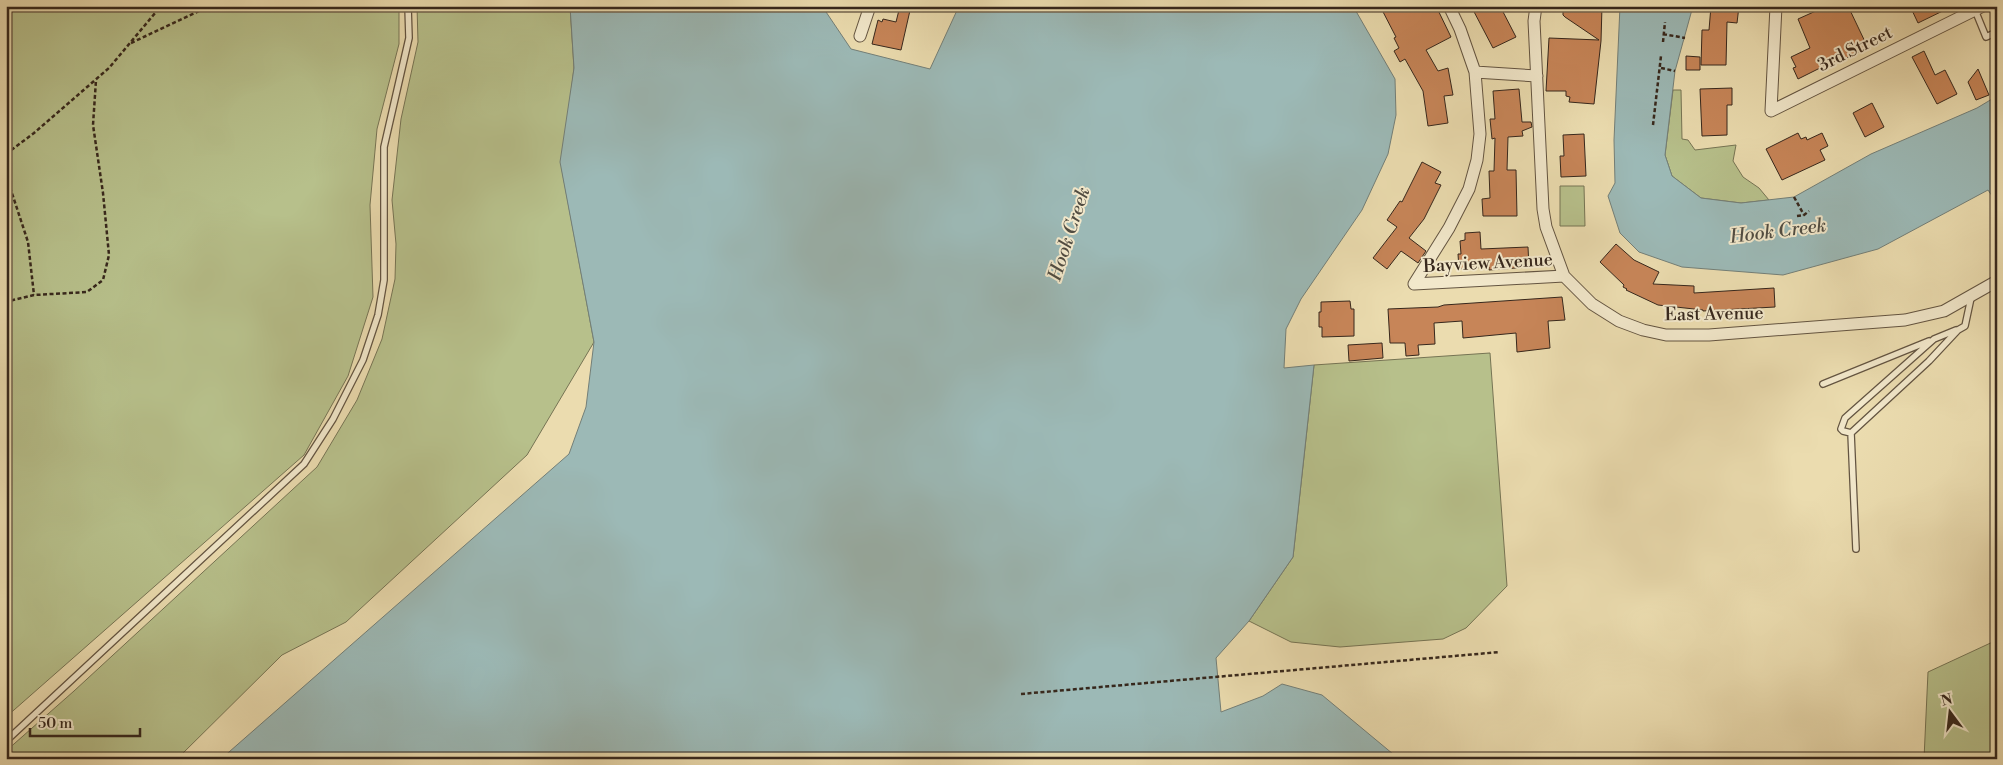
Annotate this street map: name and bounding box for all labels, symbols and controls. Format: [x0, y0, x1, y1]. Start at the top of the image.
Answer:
street label: 3rd Street [1814, 21, 1897, 77]
water label: Hook Creek [1042, 184, 1095, 285]
water label: Hook Creek [1727, 213, 1828, 249]
street label: Bayview Avenue [1422, 248, 1553, 278]
street label: East Avenue [1664, 302, 1764, 326]
north arrow [1926, 688, 1976, 738]
text: N [1939, 690, 1955, 711]
scale bar [30, 705, 140, 737]
text: 50 m [38, 714, 72, 733]

